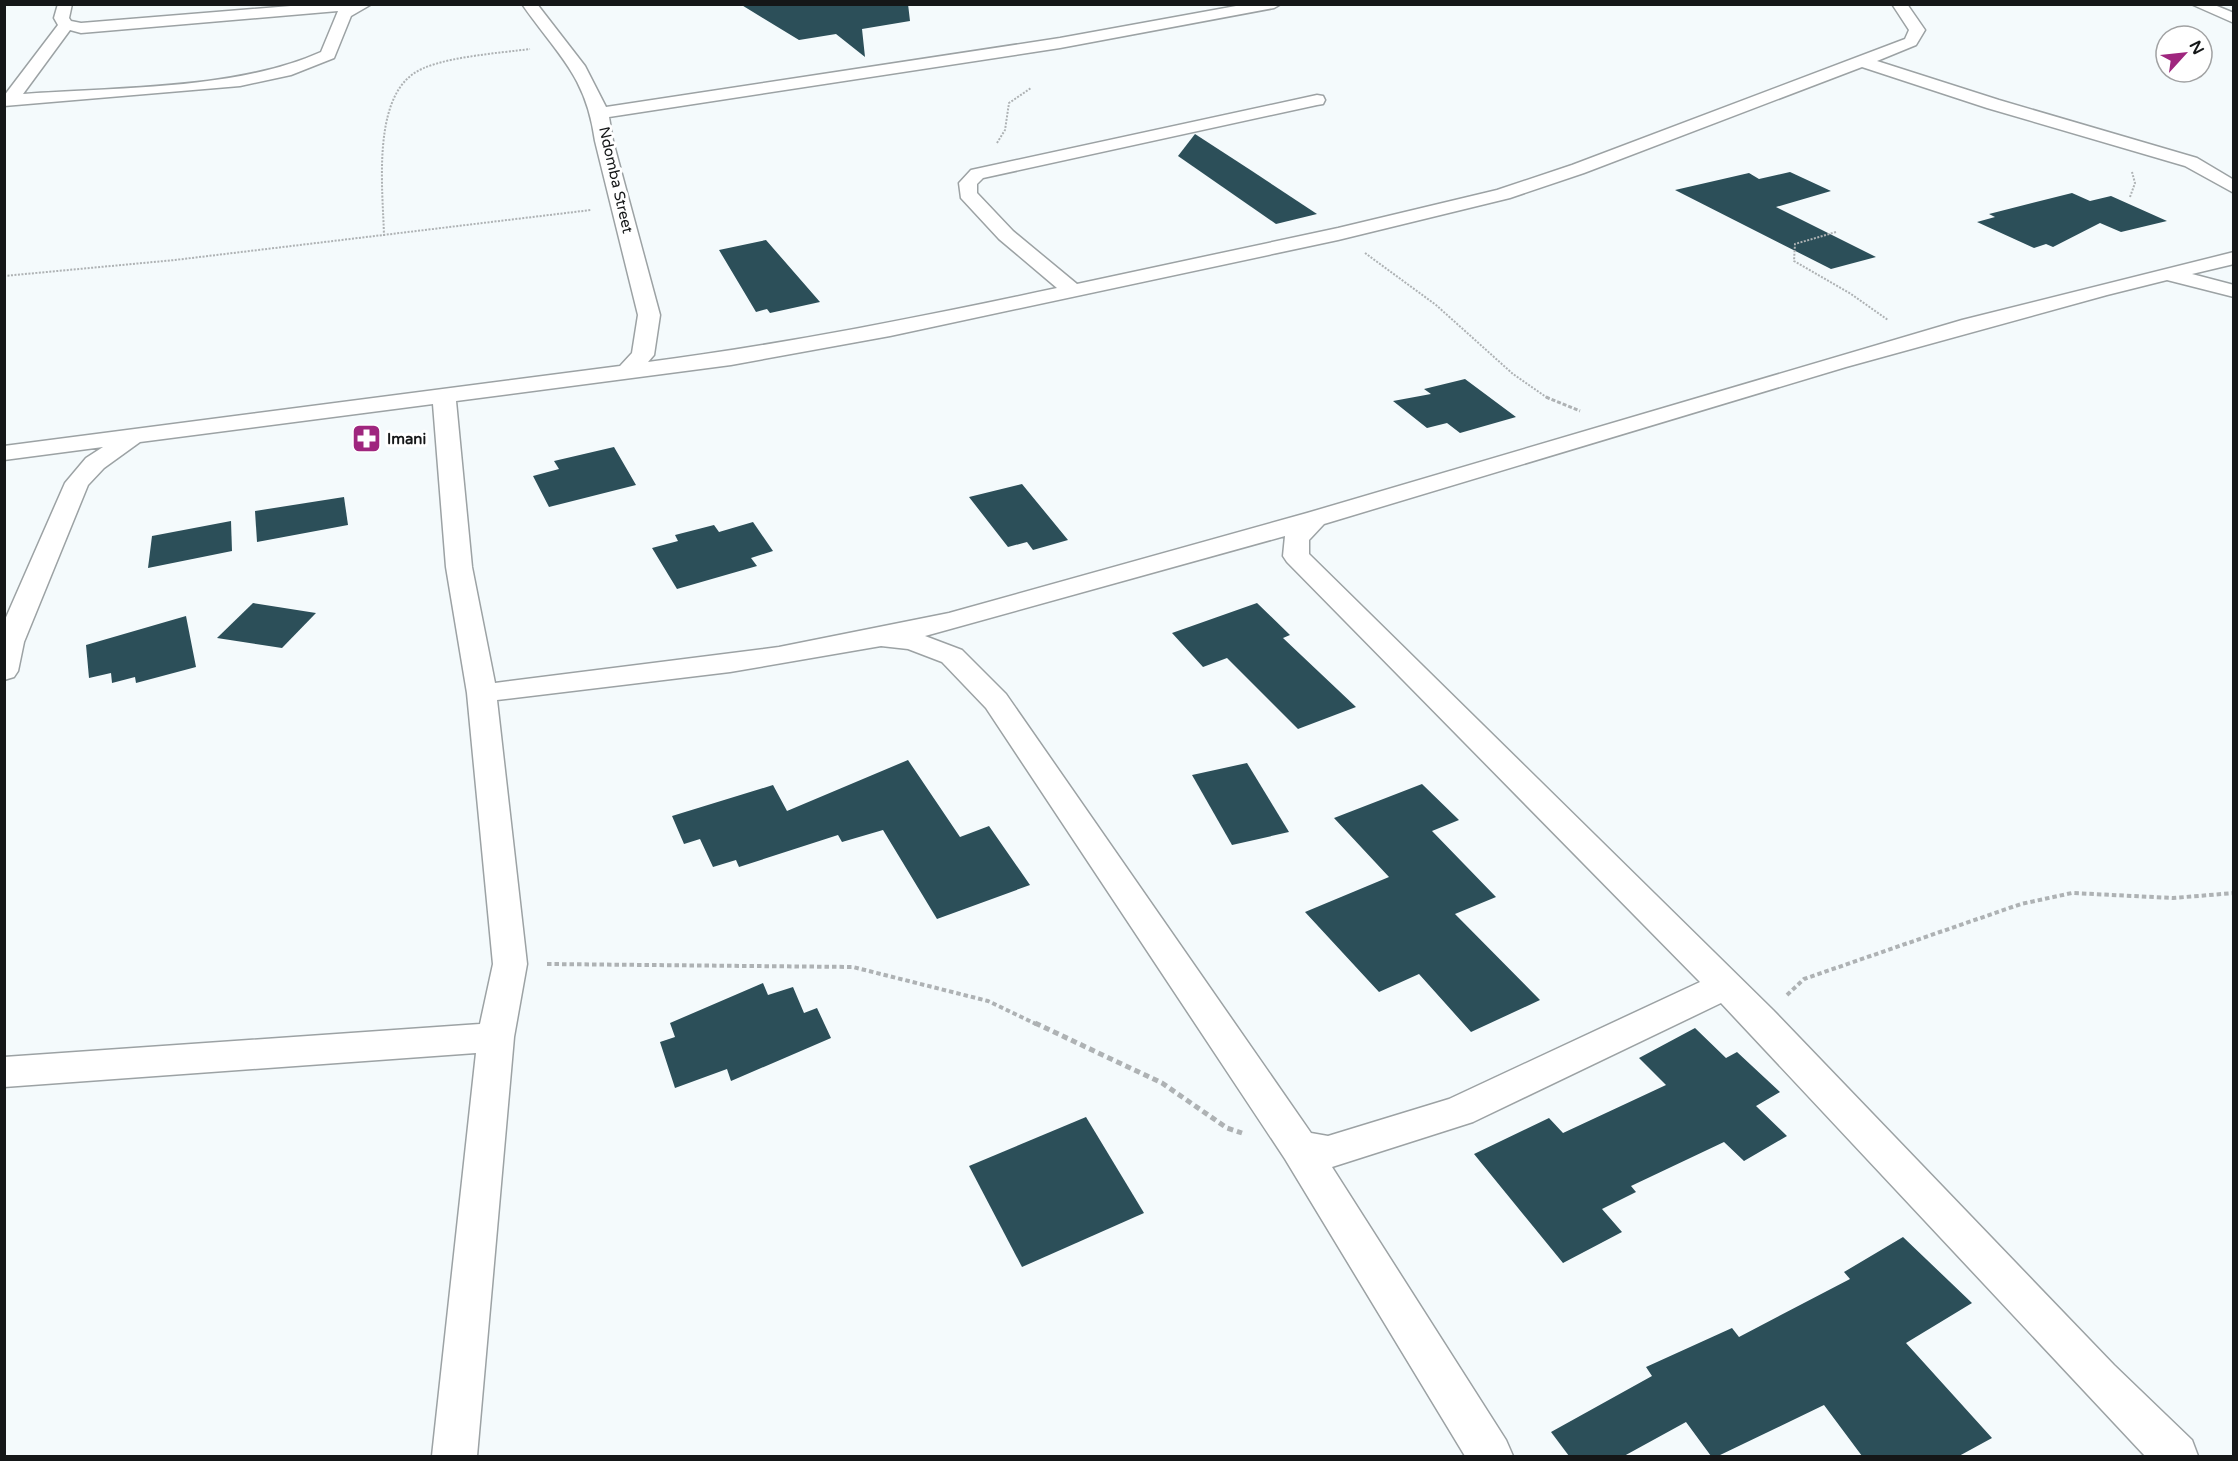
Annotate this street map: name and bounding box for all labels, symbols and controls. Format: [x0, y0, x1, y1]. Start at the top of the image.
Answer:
north arrow [2154, 24, 2214, 84]
text: N [2185, 37, 2208, 58]
street label: Ndomba Street [595, 125, 637, 235]
pharmacy icon: Imani [350, 423, 382, 455]
place label: Imani [387, 430, 426, 448]

